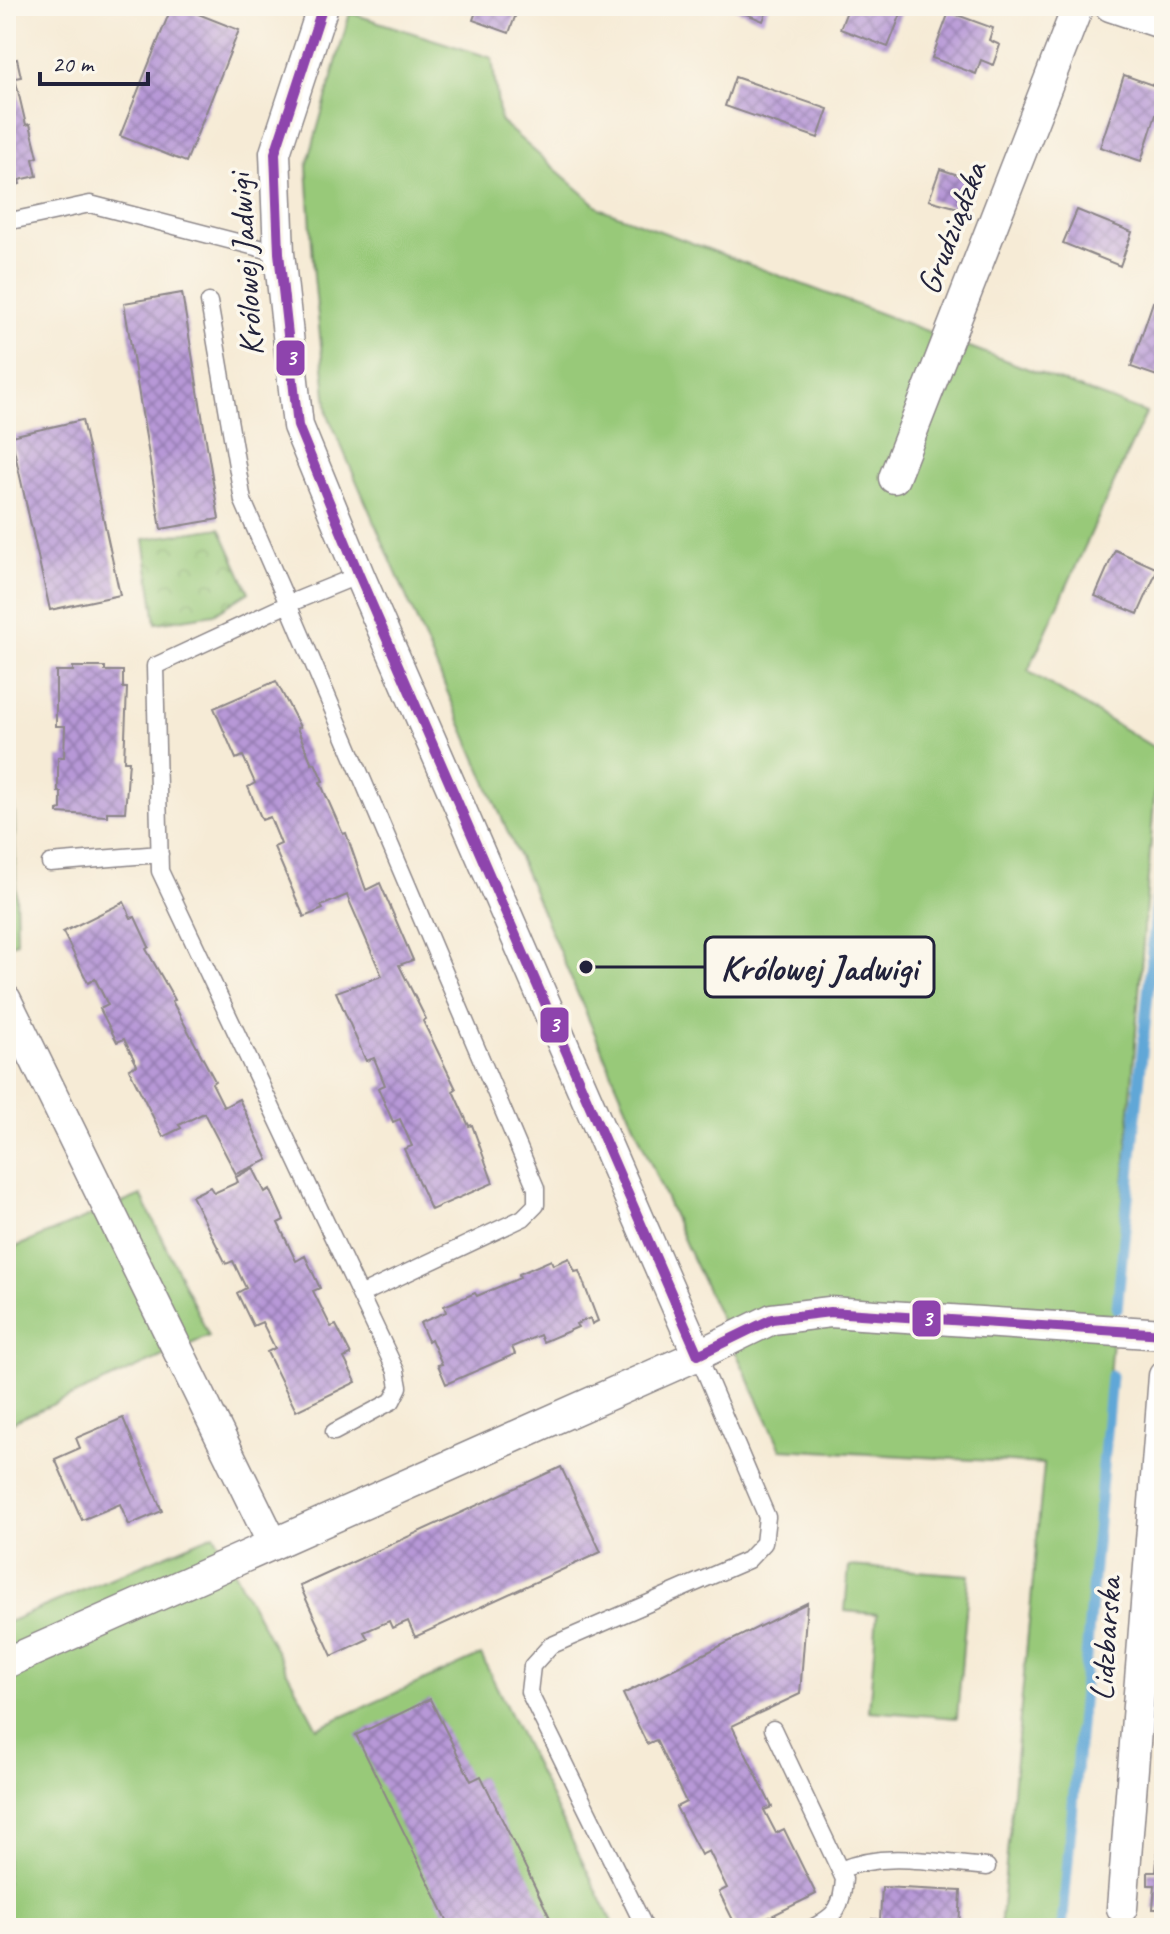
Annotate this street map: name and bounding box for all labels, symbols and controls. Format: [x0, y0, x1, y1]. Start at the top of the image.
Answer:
scale bar [40, 36, 148, 86]
text: 20 m [52, 49, 95, 79]
street label: Grudziądzka [906, 154, 997, 300]
street label: Królowej Jadwigi [217, 169, 273, 358]
line badge: 3 [275, 339, 306, 377]
text: 3 [286, 344, 298, 372]
callout: Królowej Jadwigi [705, 937, 934, 997]
text: Królowej Jadwigi [720, 945, 922, 991]
line badge: 3 [539, 1006, 570, 1044]
text: 3 [549, 1011, 561, 1039]
line badge: 3 [911, 1299, 942, 1338]
text: 3 [922, 1305, 934, 1333]
street label: Lidzbarska [1079, 1573, 1131, 1702]

